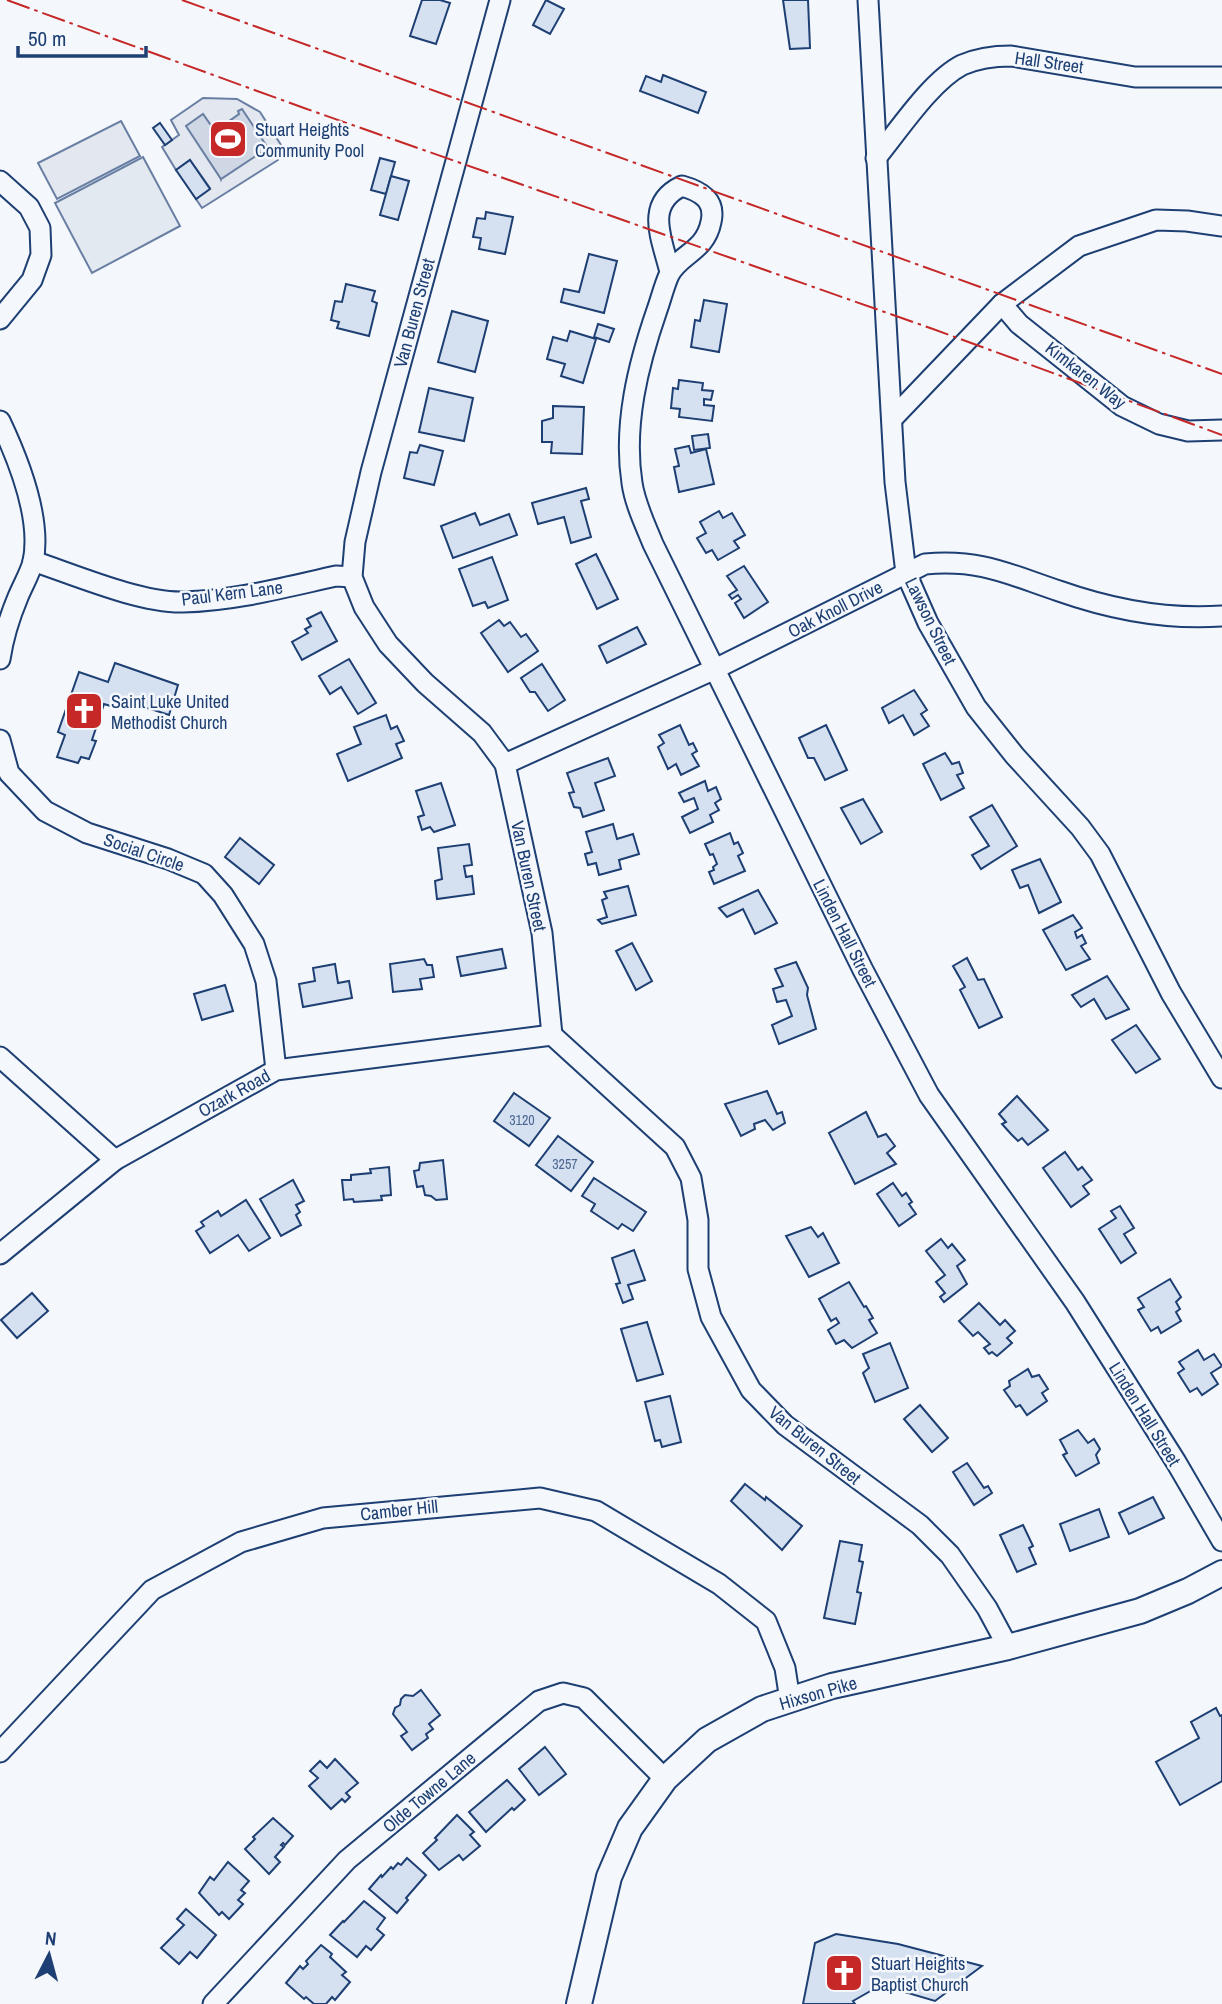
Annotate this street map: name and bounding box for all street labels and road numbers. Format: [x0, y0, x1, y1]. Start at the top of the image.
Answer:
street label: Hall Street [1013, 45, 1085, 79]
street label: Van Buren Street [387, 256, 441, 370]
street label: Kimkaren Way [1040, 336, 1132, 415]
street label: Lawson Street [899, 573, 963, 669]
street label: Paul Kern Lane [180, 574, 284, 612]
street label: Oak Knoll Drive [783, 574, 887, 644]
street label: Van Buren Street [505, 819, 553, 933]
street label: Social Circle [100, 827, 188, 877]
street label: Linden Hall Street [807, 875, 883, 991]
street label: Ozark Road [194, 1063, 274, 1123]
street label: Linden Hall Street [1103, 1357, 1187, 1471]
street label: Van Buren Street [764, 1400, 866, 1490]
street label: Camber Hill [359, 1493, 439, 1527]
street label: Hixson Pike [776, 1670, 860, 1716]
street label: Olde Towne Lane [377, 1746, 481, 1838]

